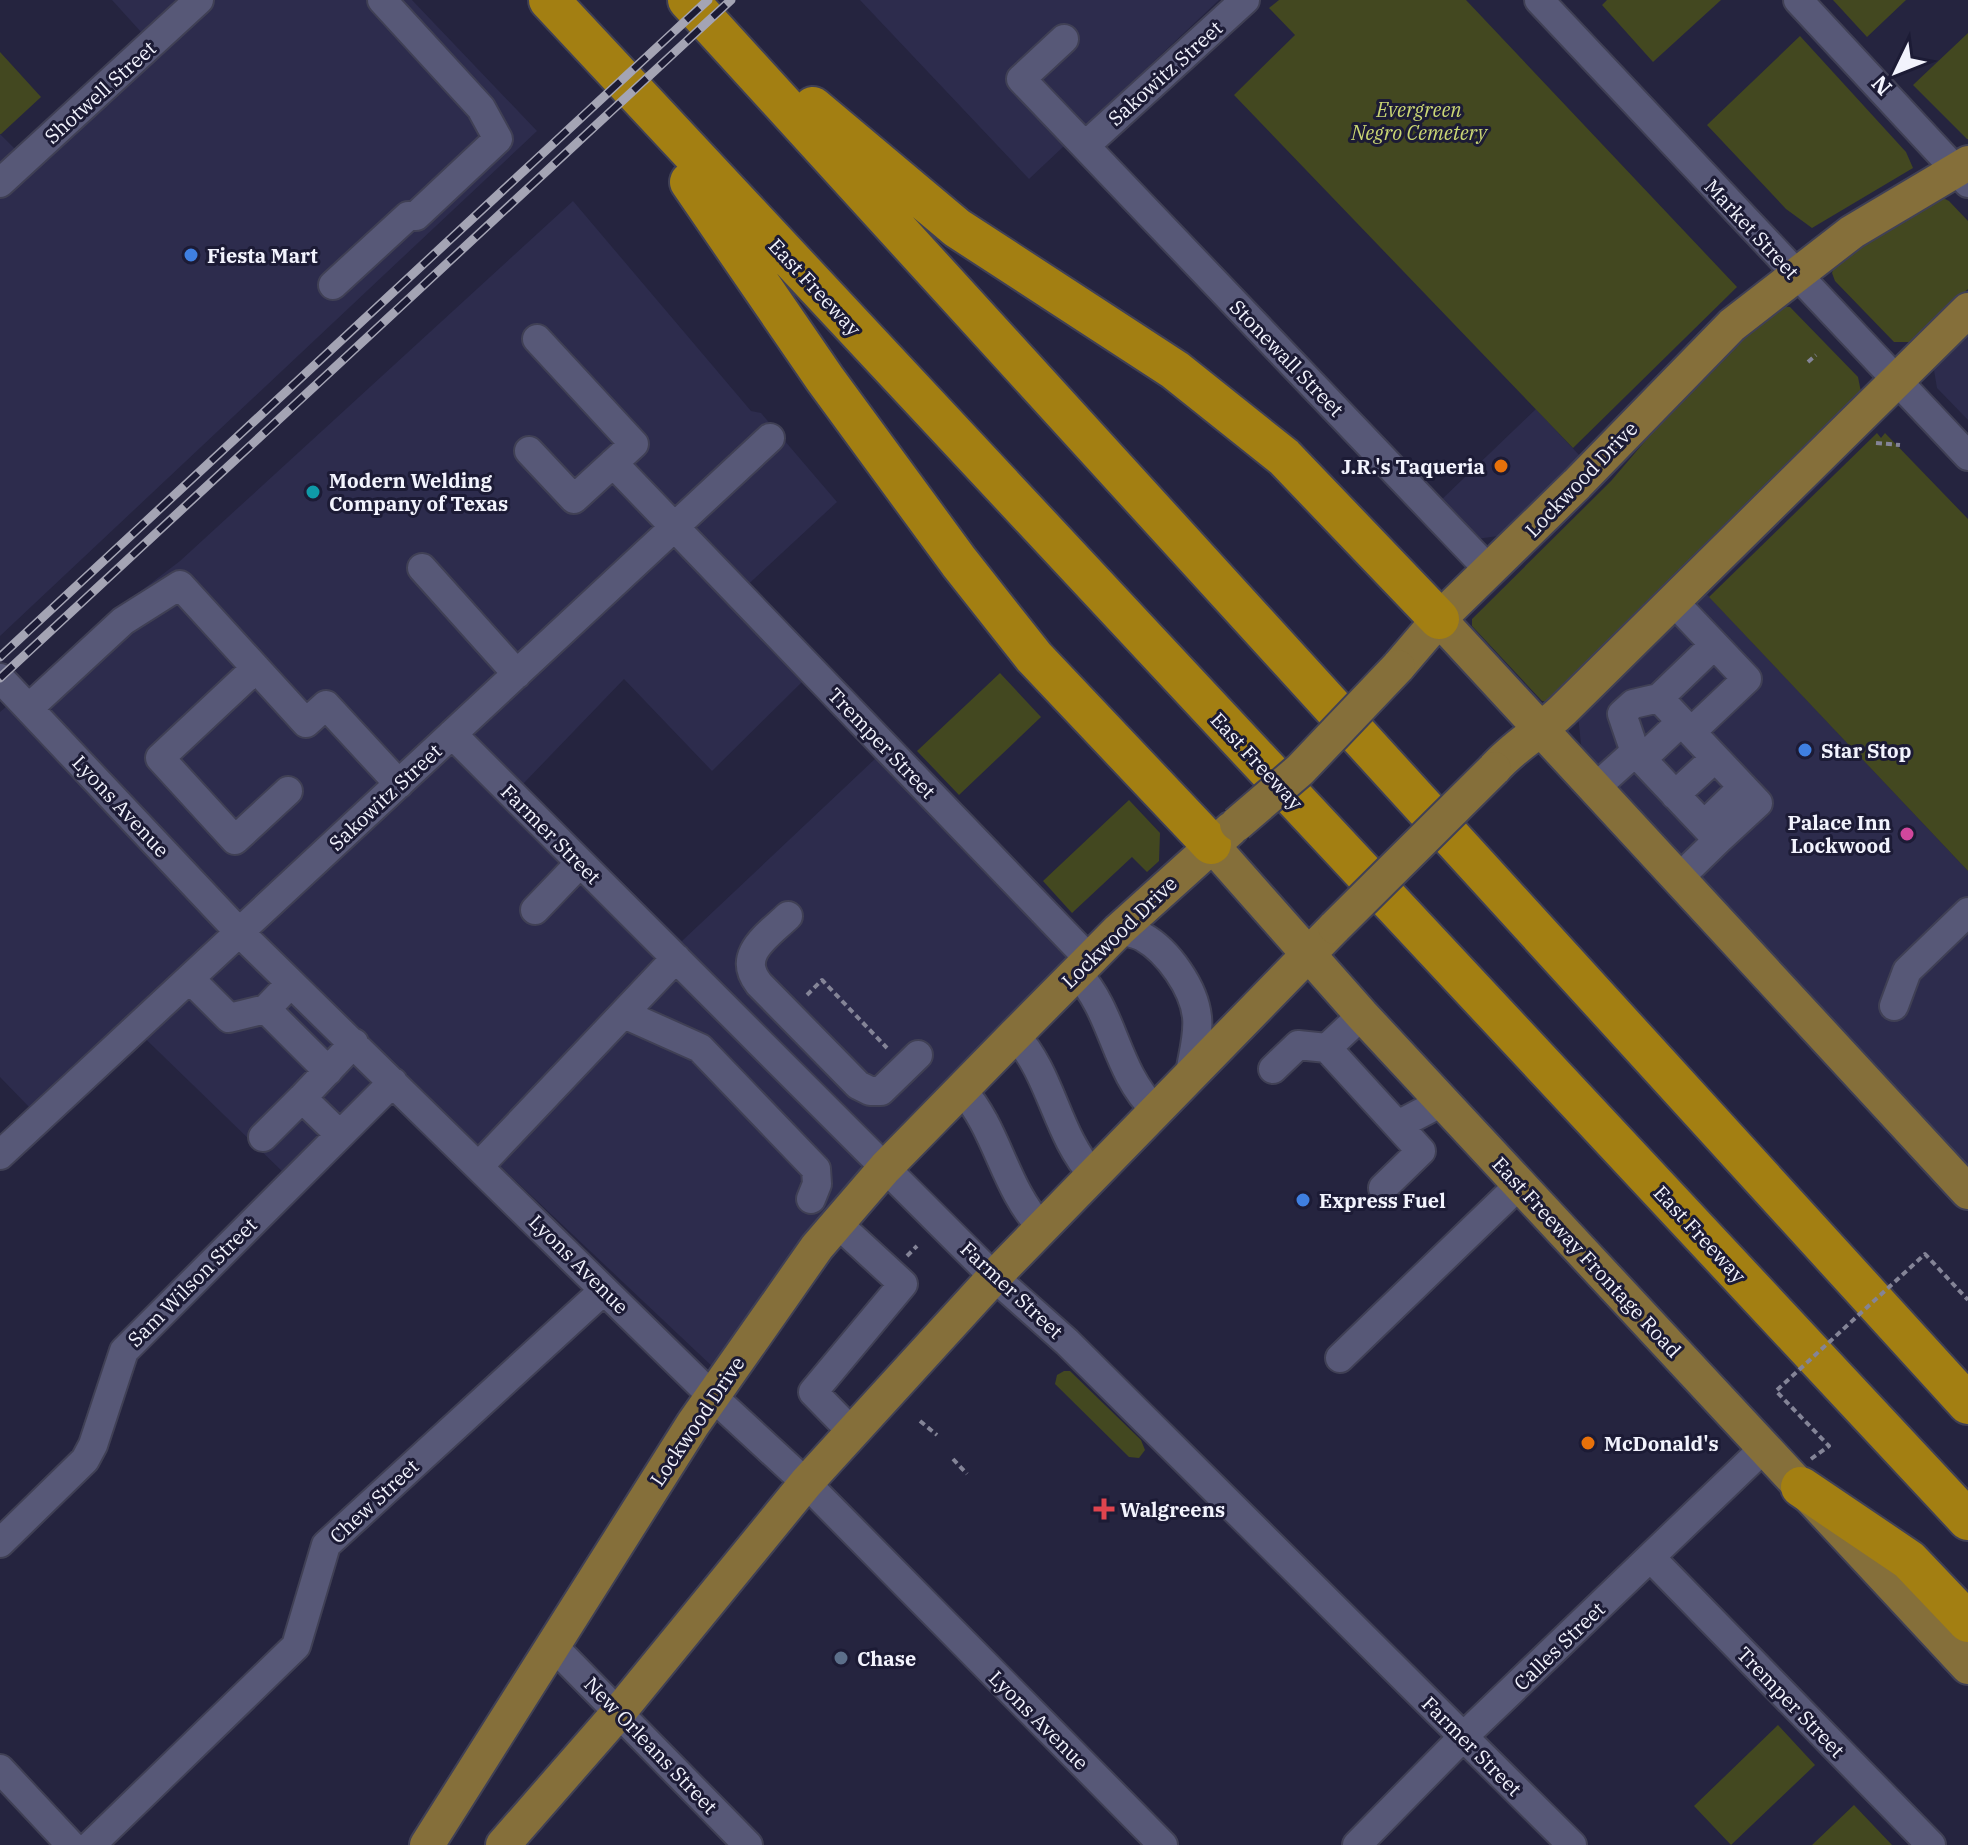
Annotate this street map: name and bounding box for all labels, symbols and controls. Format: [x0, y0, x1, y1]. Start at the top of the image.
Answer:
street label: Sakowitz Street [1102, 14, 1228, 132]
north arrow [1856, 32, 1936, 112]
street label: Shotwell Street [38, 35, 162, 149]
text: N [1864, 70, 1898, 102]
park label: Evergreen Negro Cemetery [1350, 96, 1489, 146]
street label: Market Street [1699, 173, 1805, 285]
street label: East Freeway [763, 232, 867, 342]
place label: Fiesta Mart [207, 242, 318, 269]
marker: Fiesta Mart [182, 246, 200, 264]
street label: Stonewall Street [1224, 294, 1350, 422]
street label: Lockwood Drive [1519, 415, 1643, 543]
place label: J.R.'s Taqueria [1341, 453, 1485, 480]
marker: J.R.'s Taqueria [1492, 457, 1510, 475]
place label: Modern Welding Company of Texas [329, 467, 508, 517]
marker: Modern Welding Company of Texas [304, 483, 322, 501]
street label: Tremper Street [822, 682, 942, 804]
street label: East Freeway [1205, 706, 1309, 816]
place label: Star Stop [1821, 737, 1911, 764]
street label: Sakowitz Street [323, 738, 447, 856]
marker: Star Stop [1796, 741, 1814, 759]
street label: Lyons Avenue [67, 749, 175, 863]
street label: Farmer Street [495, 778, 607, 890]
place label: Palace Inn Lockwood [1788, 809, 1891, 859]
marker: Palace Inn Lockwood [1898, 825, 1916, 843]
street label: Lockwood Drive [1055, 870, 1183, 994]
street label: East Freeway Frontage Road [1487, 1151, 1687, 1363]
street label: East Freeway [1648, 1179, 1752, 1289]
place label: Express Fuel [1319, 1187, 1446, 1214]
marker: Express Fuel [1294, 1191, 1312, 1209]
street label: Lyons Avenue [523, 1208, 635, 1320]
street label: Sam Wilson Street [122, 1212, 262, 1352]
street label: Farmer Street [955, 1235, 1069, 1345]
street label: Lockwood Drive [644, 1351, 750, 1491]
place label: McDonald's [1604, 1430, 1719, 1457]
marker: McDonald's [1579, 1434, 1597, 1452]
street label: Chew Street [324, 1453, 424, 1549]
place label: Walgreens [1120, 1496, 1225, 1523]
marker: Walgreens [1095, 1500, 1113, 1518]
street label: Calles Street [1508, 1596, 1610, 1696]
street label: Tremper Street [1731, 1641, 1851, 1763]
place label: Chase [857, 1645, 916, 1672]
marker: Chase [832, 1649, 850, 1667]
street label: Lyons Avenue [983, 1664, 1095, 1776]
street label: New Orleans Street [579, 1671, 723, 1819]
street label: Farmer Street [1416, 1690, 1528, 1802]

